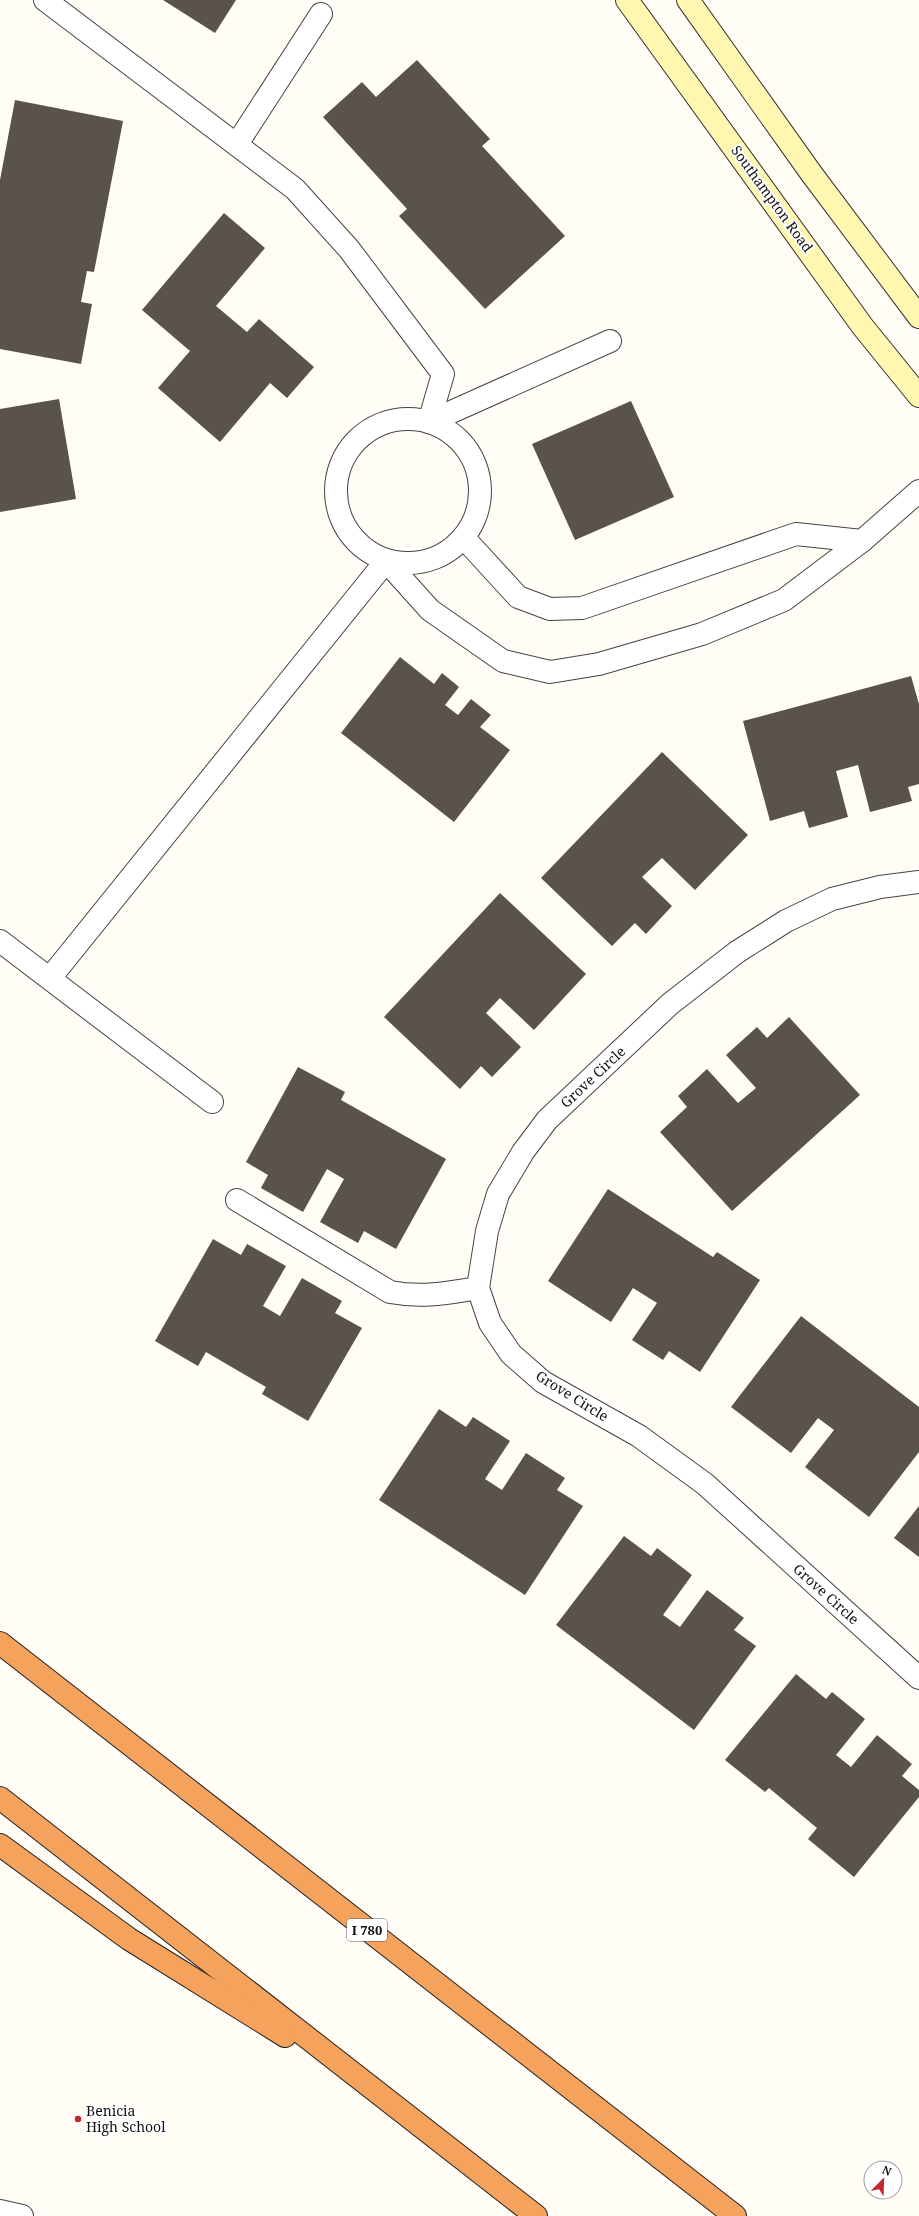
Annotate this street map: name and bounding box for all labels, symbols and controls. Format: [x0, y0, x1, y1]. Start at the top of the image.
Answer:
street label: Southampton Road [727, 142, 818, 256]
street label: Grove Circle [556, 1042, 629, 1112]
street label: Grove Circle [532, 1366, 612, 1425]
street label: Grove Circle [789, 1559, 863, 1628]
road number: I 780 [347, 1919, 387, 1941]
place label: Benicia High School [86, 2101, 166, 2136]
marker: Benicia High School [73, 2114, 83, 2124]
north arrow [863, 2160, 903, 2200]
text: N [880, 2162, 894, 2179]

